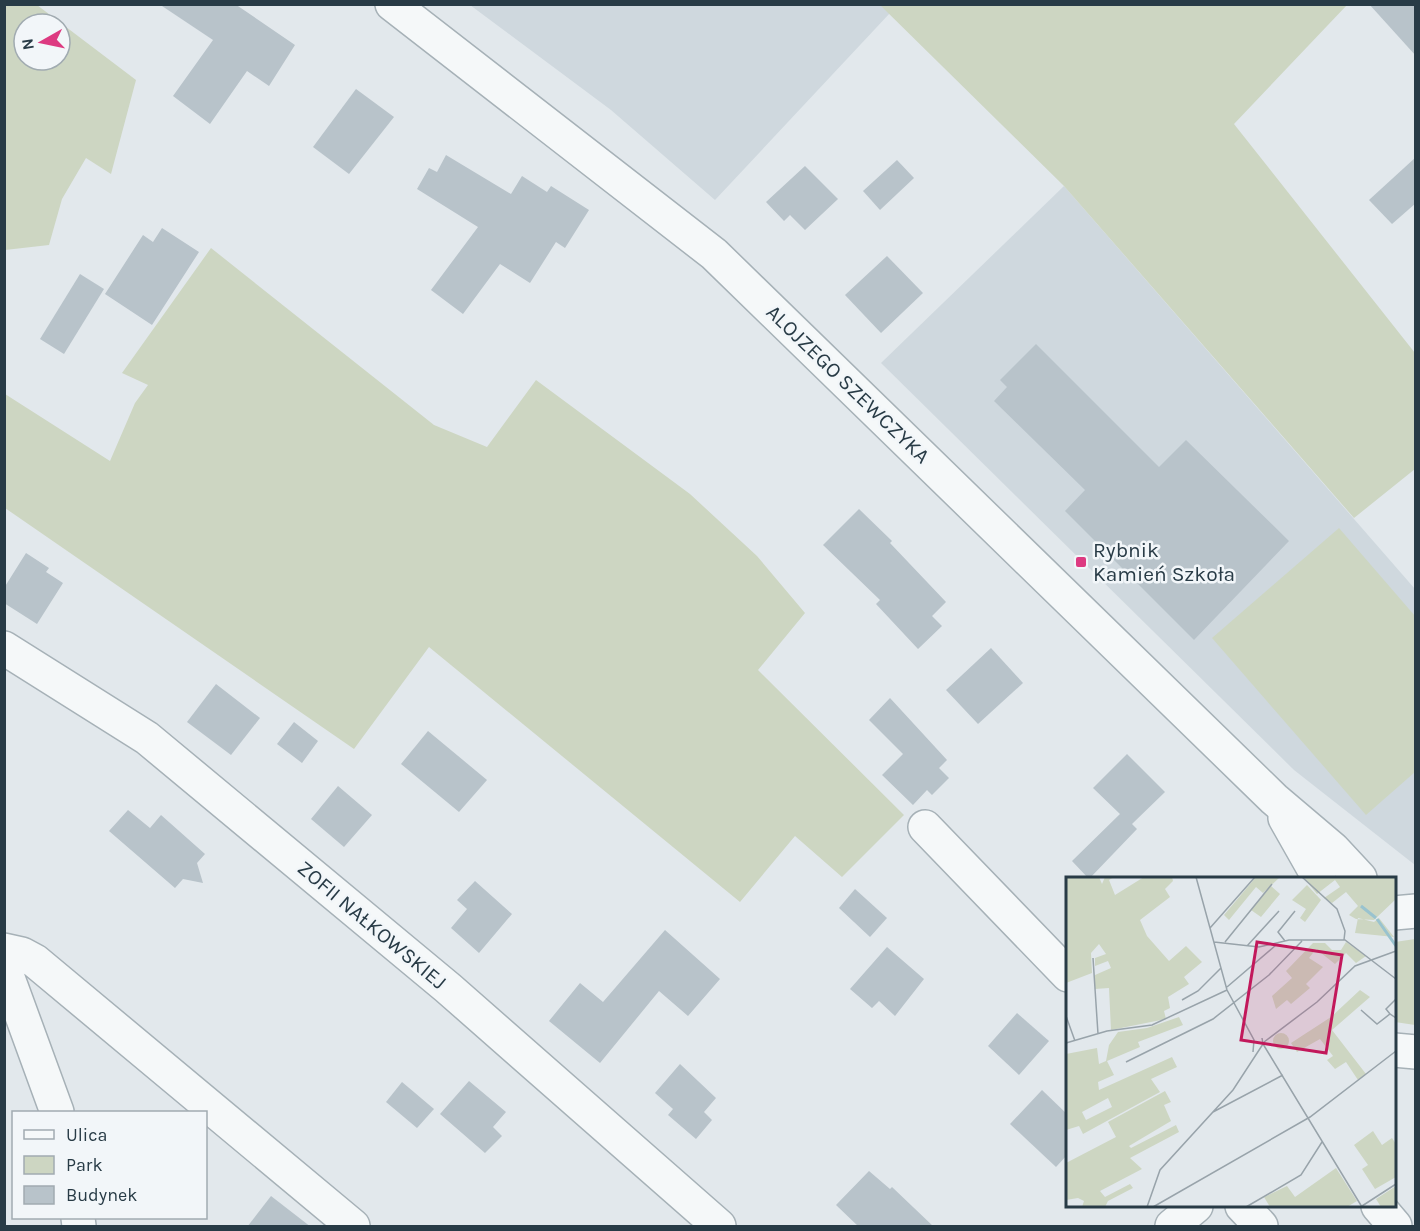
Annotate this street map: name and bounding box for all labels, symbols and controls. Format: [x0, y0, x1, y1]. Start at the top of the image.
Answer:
north arrow [12, 12, 72, 72]
text: N [17, 37, 38, 51]
street label: ALOJZEGO SZEWCZYKA [761, 300, 935, 468]
place label: Rybnik Kamień Szkoła [1093, 538, 1235, 586]
marker: Rybnik Kamień Szkoła [1074, 555, 1088, 569]
street label: ZOFII NAŁKOWSKIEJ [293, 856, 451, 994]
inset map [1066, 877, 1396, 1207]
legend [12, 1111, 207, 1219]
text: Ulica [66, 1124, 107, 1146]
text: Park [66, 1154, 103, 1176]
text: Budynek [66, 1184, 137, 1206]

